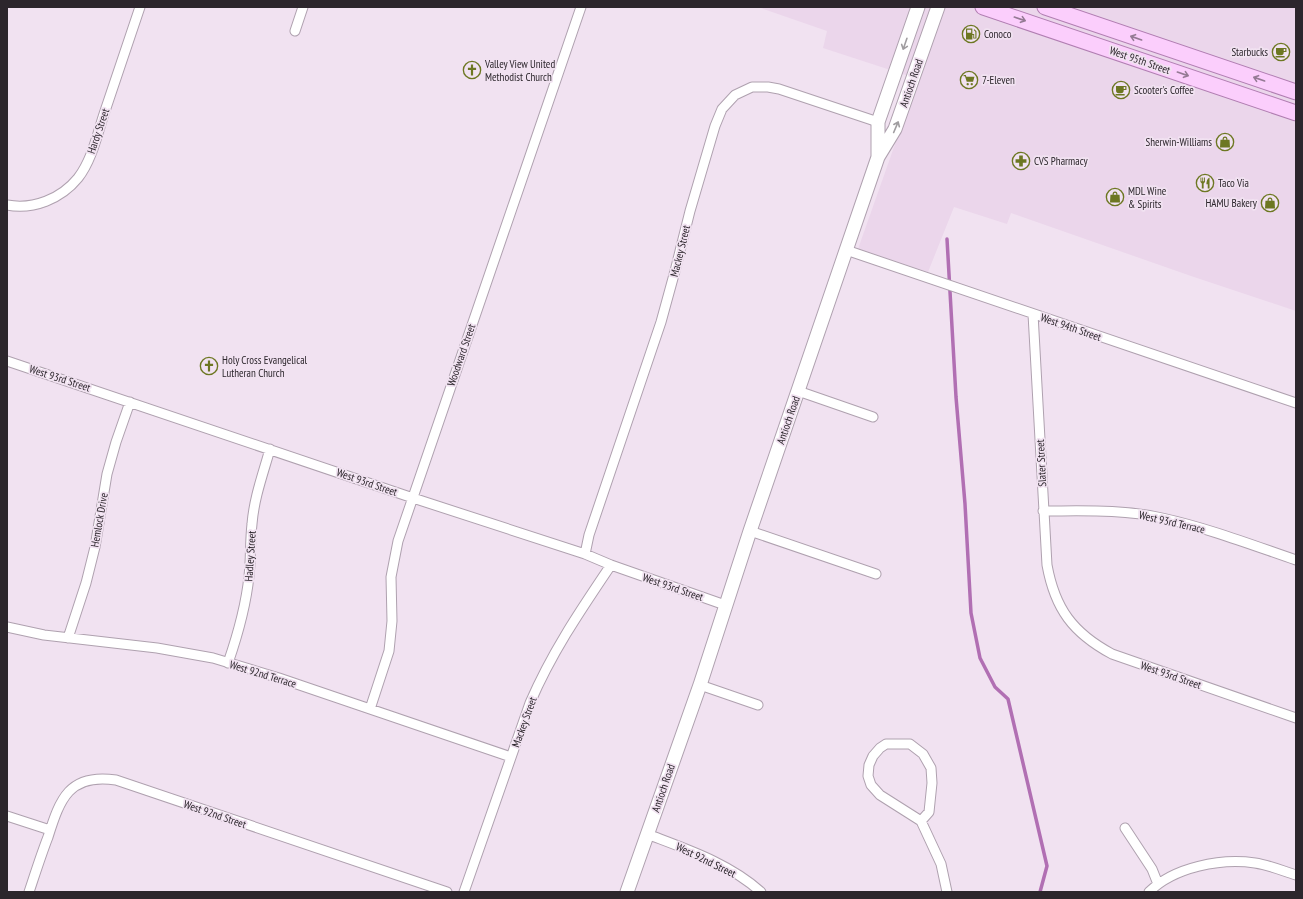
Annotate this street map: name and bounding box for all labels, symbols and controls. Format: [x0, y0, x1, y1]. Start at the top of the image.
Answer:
one-way arrow [1014, 16, 1026, 24]
fuel station icon: Conoco [961, 24, 981, 44]
place label: Conoco [984, 27, 1012, 41]
one-way arrow [1130, 33, 1142, 41]
one-way arrow [901, 37, 908, 50]
cafe icon: Starbucks [1271, 42, 1291, 62]
street label: West 95th Street [1108, 43, 1172, 77]
place label: Starbucks [1231, 45, 1268, 59]
place label: Valley View United Methodist Church [484, 57, 555, 84]
street label: Antioch Road [896, 57, 926, 109]
church icon: Valley View United Methodist Church [462, 60, 482, 80]
supermarket icon: 7-Eleven [959, 70, 979, 90]
one-way arrow [1177, 71, 1189, 79]
place label: 7-Eleven [982, 73, 1015, 87]
one-way arrow [1253, 75, 1265, 83]
cafe icon: Scooter's Coffee [1111, 80, 1131, 100]
place label: Scooter's Coffee [1134, 83, 1194, 97]
street label: Hardy Street [84, 107, 112, 155]
one-way arrow [893, 121, 900, 133]
shop icon: Sherwin-Williams [1215, 132, 1235, 152]
place label: Sherwin-Williams [1145, 135, 1212, 149]
pharmacy icon: CVS Pharmacy [1011, 151, 1031, 171]
place label: CVS Pharmacy [1034, 154, 1088, 168]
restaurant icon: Taco Via [1195, 173, 1215, 193]
place label: Taco Via [1218, 176, 1249, 190]
place label: MDL Wine & Spirits [1128, 184, 1167, 211]
shop icon: MDL Wine & Spirits [1105, 187, 1125, 207]
shop icon: HAMU Bakery [1260, 193, 1280, 213]
place label: HAMU Bakery [1205, 196, 1258, 210]
street label: Mackey Street [667, 224, 693, 278]
street label: West 94th Street [1039, 310, 1103, 344]
street label: Woodward Street [444, 322, 478, 388]
place label: Holy Cross Evangelical Lutheran Church [222, 353, 308, 380]
church icon: Holy Cross Evangelical Lutheran Church [199, 356, 219, 376]
street label: West 93rd Street [28, 362, 92, 394]
street label: Antioch Road [773, 394, 803, 446]
street label: Slater Street [1033, 439, 1049, 487]
street label: West 93rd Street [335, 465, 399, 499]
street label: Hemlock Drive [87, 491, 111, 548]
street label: West 93rd Terrace [1138, 508, 1207, 536]
street label: Hadley Street [241, 530, 259, 582]
street label: West 93rd Street [641, 570, 705, 604]
street label: West 92nd Terrace [228, 657, 299, 691]
street label: West 93rd Street [1139, 658, 1203, 692]
street label: Mackey Street [508, 695, 540, 749]
street label: Antioch Road [648, 762, 678, 814]
street label: West 92nd Street [182, 797, 248, 831]
street label: West 92nd Street [674, 839, 738, 881]

